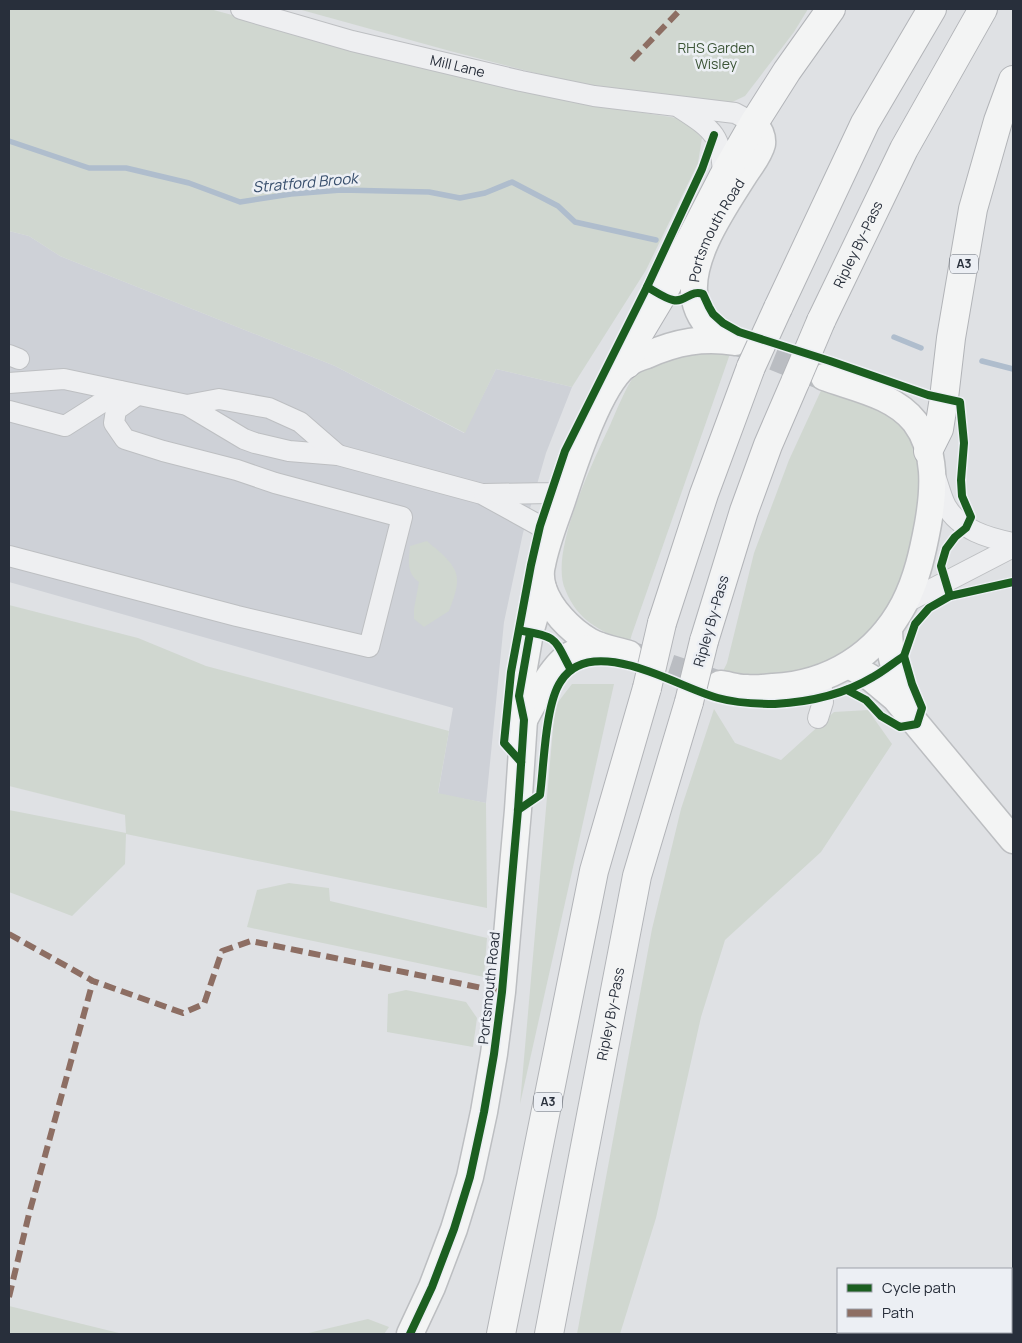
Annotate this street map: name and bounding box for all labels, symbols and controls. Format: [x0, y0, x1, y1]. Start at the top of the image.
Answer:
park label: RHS Garden Wisley [678, 38, 754, 73]
street label: Mill Lane [428, 50, 487, 81]
water label: Stratford Brook [252, 167, 361, 198]
street label: Portsmouth Road [684, 175, 749, 283]
street label: Ripley By-Pass [828, 198, 887, 291]
road number: A3 [950, 254, 978, 274]
street label: Ripley By-Pass [688, 573, 733, 669]
street label: Portsmouth Road [473, 931, 504, 1045]
street label: Ripley By-Pass [592, 966, 628, 1062]
road number: A3 [534, 1092, 562, 1112]
legend [837, 1268, 1012, 1333]
text: Cycle path [882, 1277, 956, 1298]
text: Path [882, 1302, 914, 1323]

